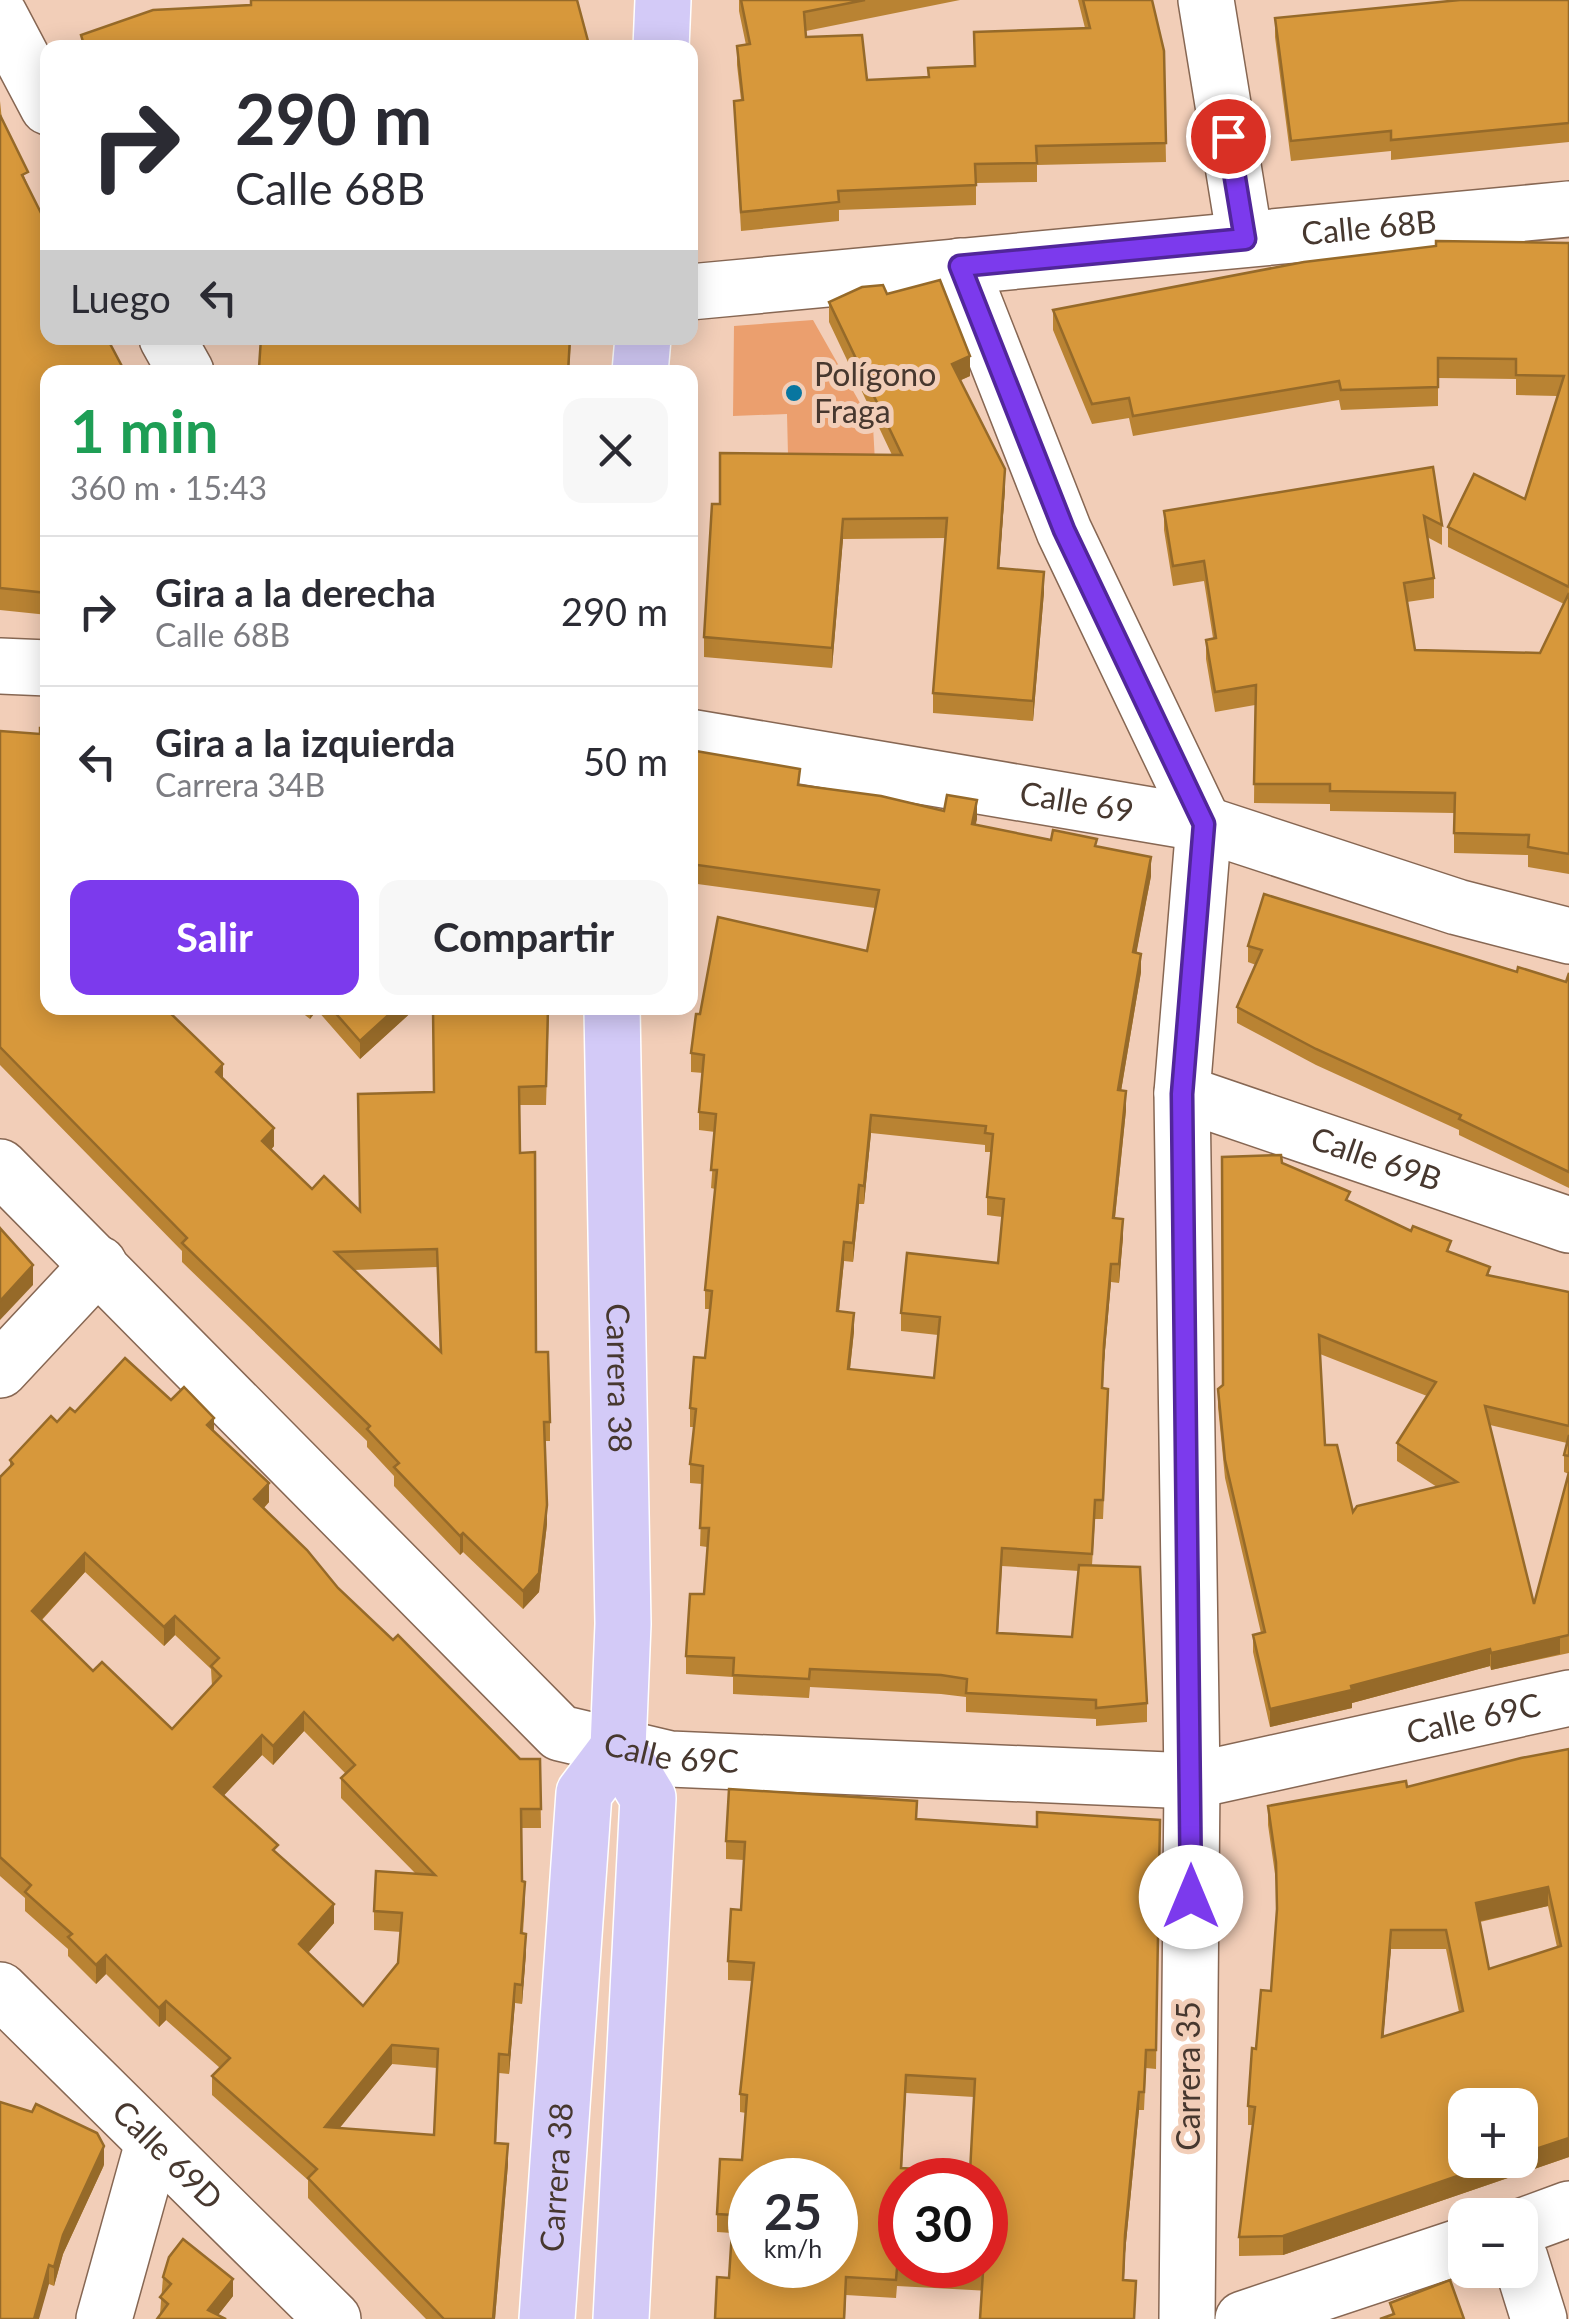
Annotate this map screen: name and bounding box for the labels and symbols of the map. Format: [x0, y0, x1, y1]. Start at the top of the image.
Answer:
pin [1186, 94, 1271, 179]
street label: Calle 68B [1300, 201, 1438, 252]
place label: Polígono Fraga [814, 354, 936, 430]
marker: Polígono Fraga [783, 382, 805, 404]
street label: Calle 69 [1017, 772, 1137, 830]
street label: Calle 69B [1306, 1117, 1447, 1198]
street label: Carrera 38 [599, 1303, 641, 1453]
street label: Calle 69C [1403, 1684, 1544, 1751]
street label: Calle 69C [600, 1723, 740, 1780]
position arrow [1139, 1845, 1243, 1949]
street label: Carrera 35 [1168, 2001, 1207, 2151]
street label: Calle 69D [105, 2091, 231, 2217]
street label: Carrera 38 [531, 2101, 580, 2253]
speed limit sign: 30 [878, 2158, 1008, 2288]

